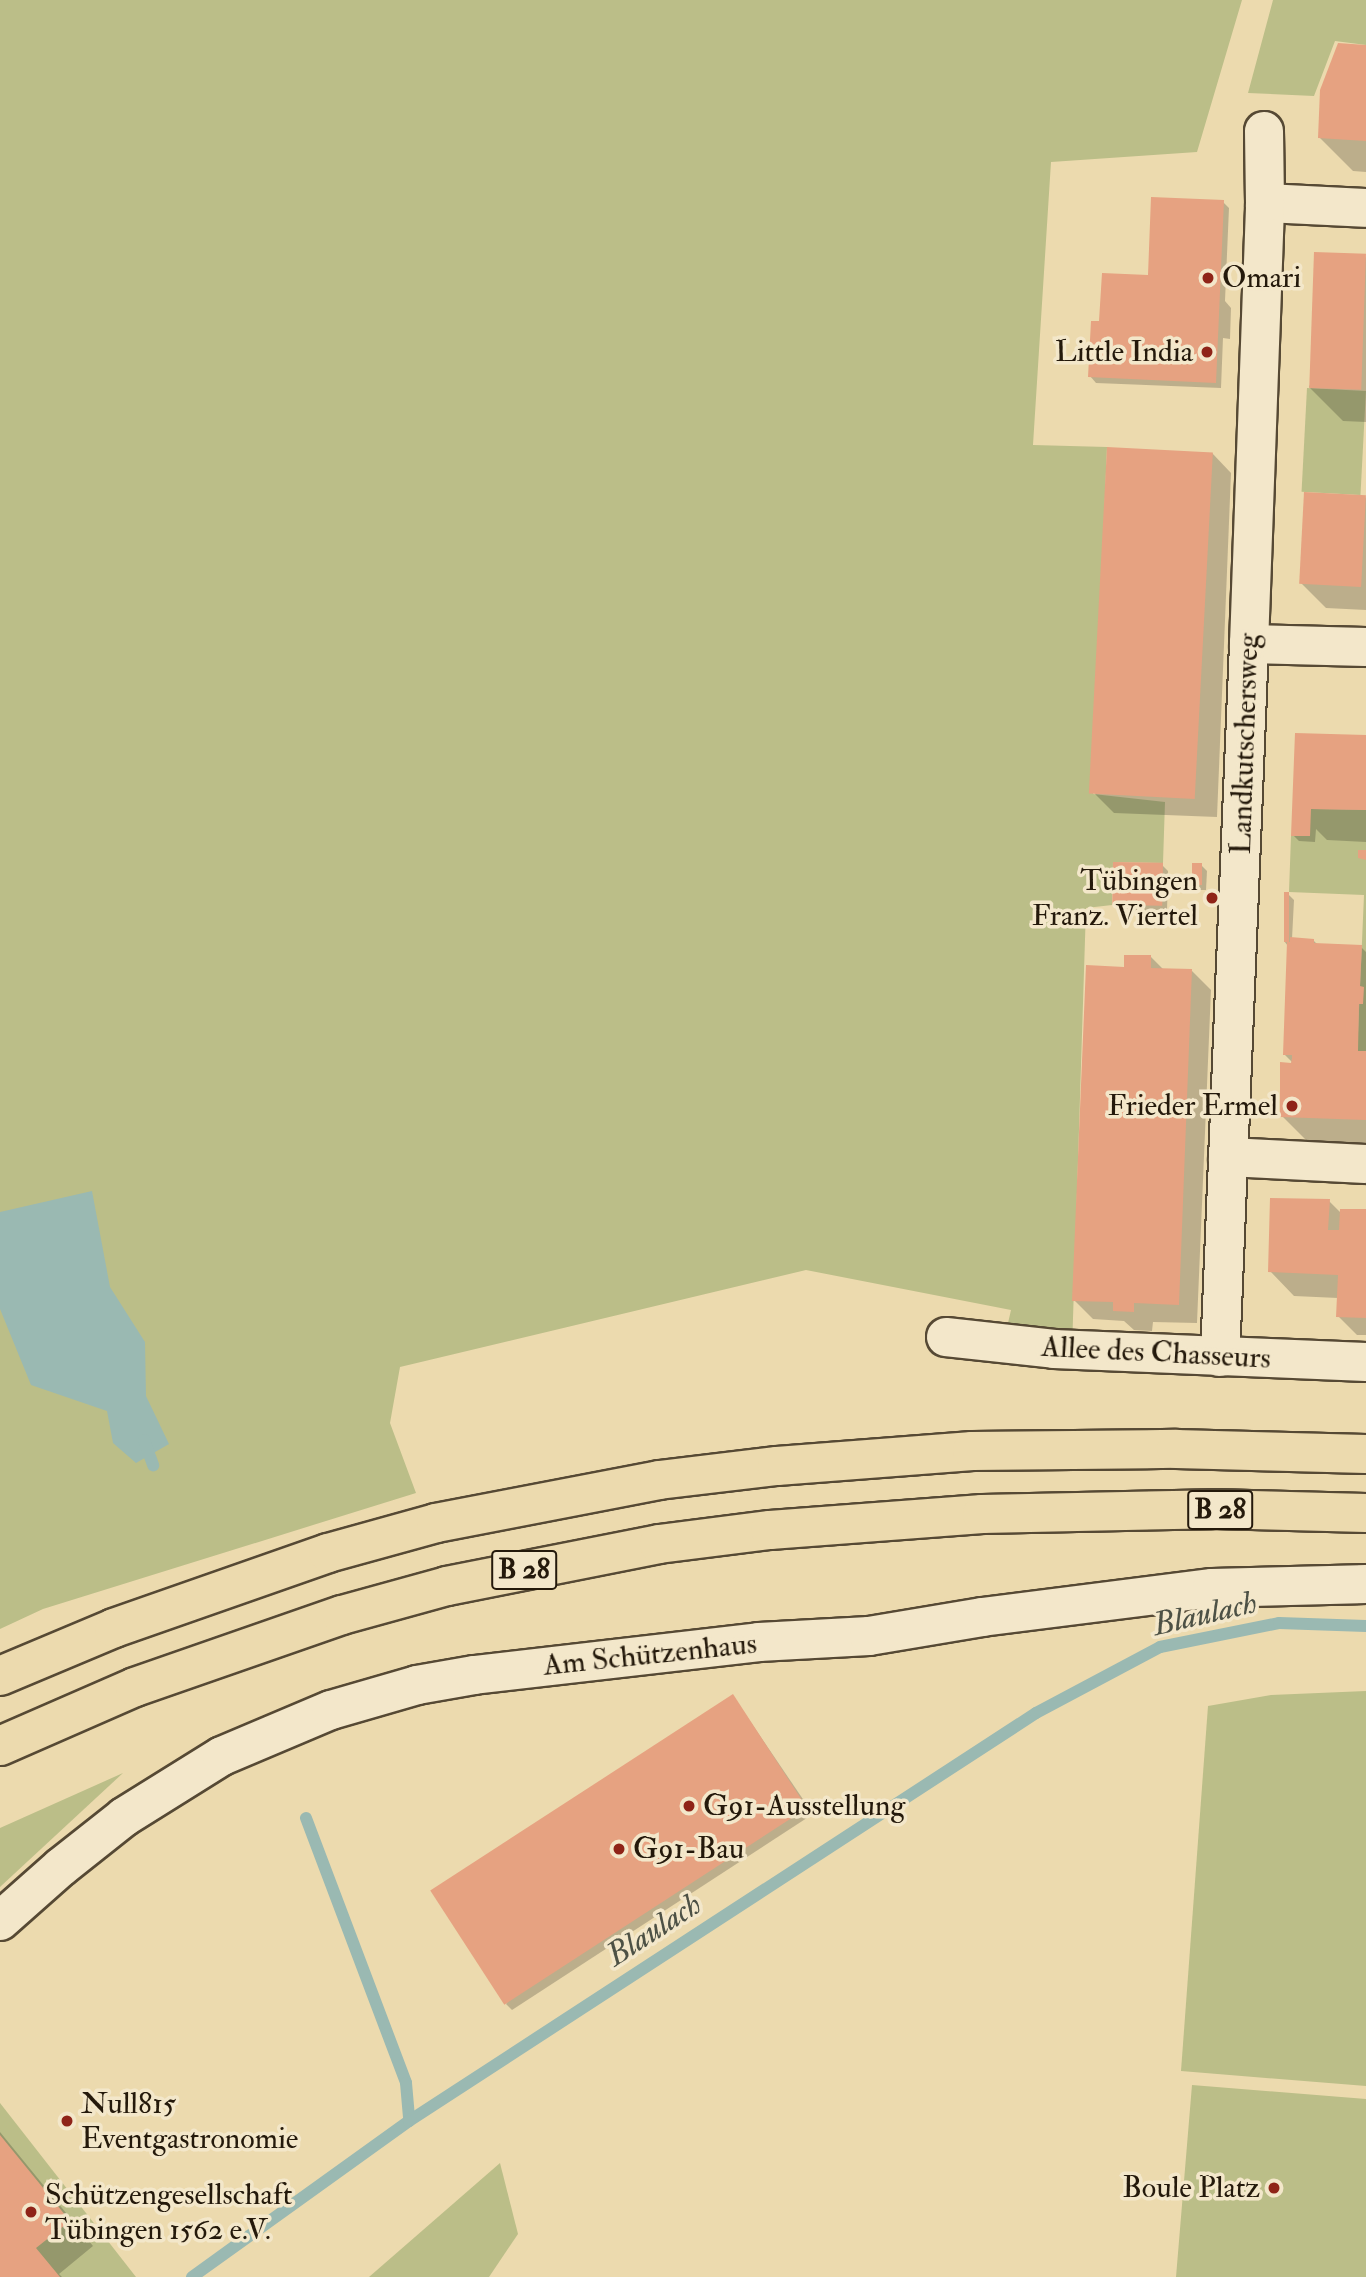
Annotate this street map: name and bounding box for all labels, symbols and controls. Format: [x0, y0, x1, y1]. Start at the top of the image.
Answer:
place label: Omari [1222, 260, 1301, 296]
marker: Omari [1200, 270, 1216, 286]
place label: Little India [1055, 334, 1193, 370]
marker: Little India [1199, 344, 1215, 360]
street label: Landkutschersweg [1223, 633, 1267, 855]
place label: Tübingen Franz. Viertel [1032, 863, 1198, 934]
marker: Tübingen Franz. Viertel [1204, 890, 1220, 906]
place label: Frieder Ermel [1107, 1088, 1278, 1124]
marker: Frieder Ermel [1284, 1098, 1300, 1114]
street label: Allee des Chasseurs [1040, 1329, 1272, 1377]
road number: B 28 [1187, 1486, 1253, 1534]
road number: B 28 [491, 1546, 557, 1594]
water label: Blaulach [1149, 1583, 1261, 1645]
street label: Am Schützenhaus [541, 1626, 759, 1684]
place label: G91-Ausstellung [703, 1788, 905, 1824]
marker: G91-Ausstellung [681, 1798, 697, 1814]
place label: G91-Bau [633, 1831, 744, 1867]
marker: G91-Bau [611, 1841, 627, 1857]
water label: Blaulach [599, 1885, 709, 1975]
place label: Null815 Eventgastronomie [81, 2086, 298, 2156]
marker: Null815 Eventgastronomie [59, 2113, 75, 2129]
place label: Boule Platz [1122, 2170, 1260, 2206]
place label: Schützengesellschaft Tübingen 1562 e.V. [45, 2177, 292, 2248]
marker: Boule Platz [1266, 2180, 1282, 2196]
marker: Schützengesellschaft Tübingen 1562 e.V. [23, 2204, 39, 2220]

